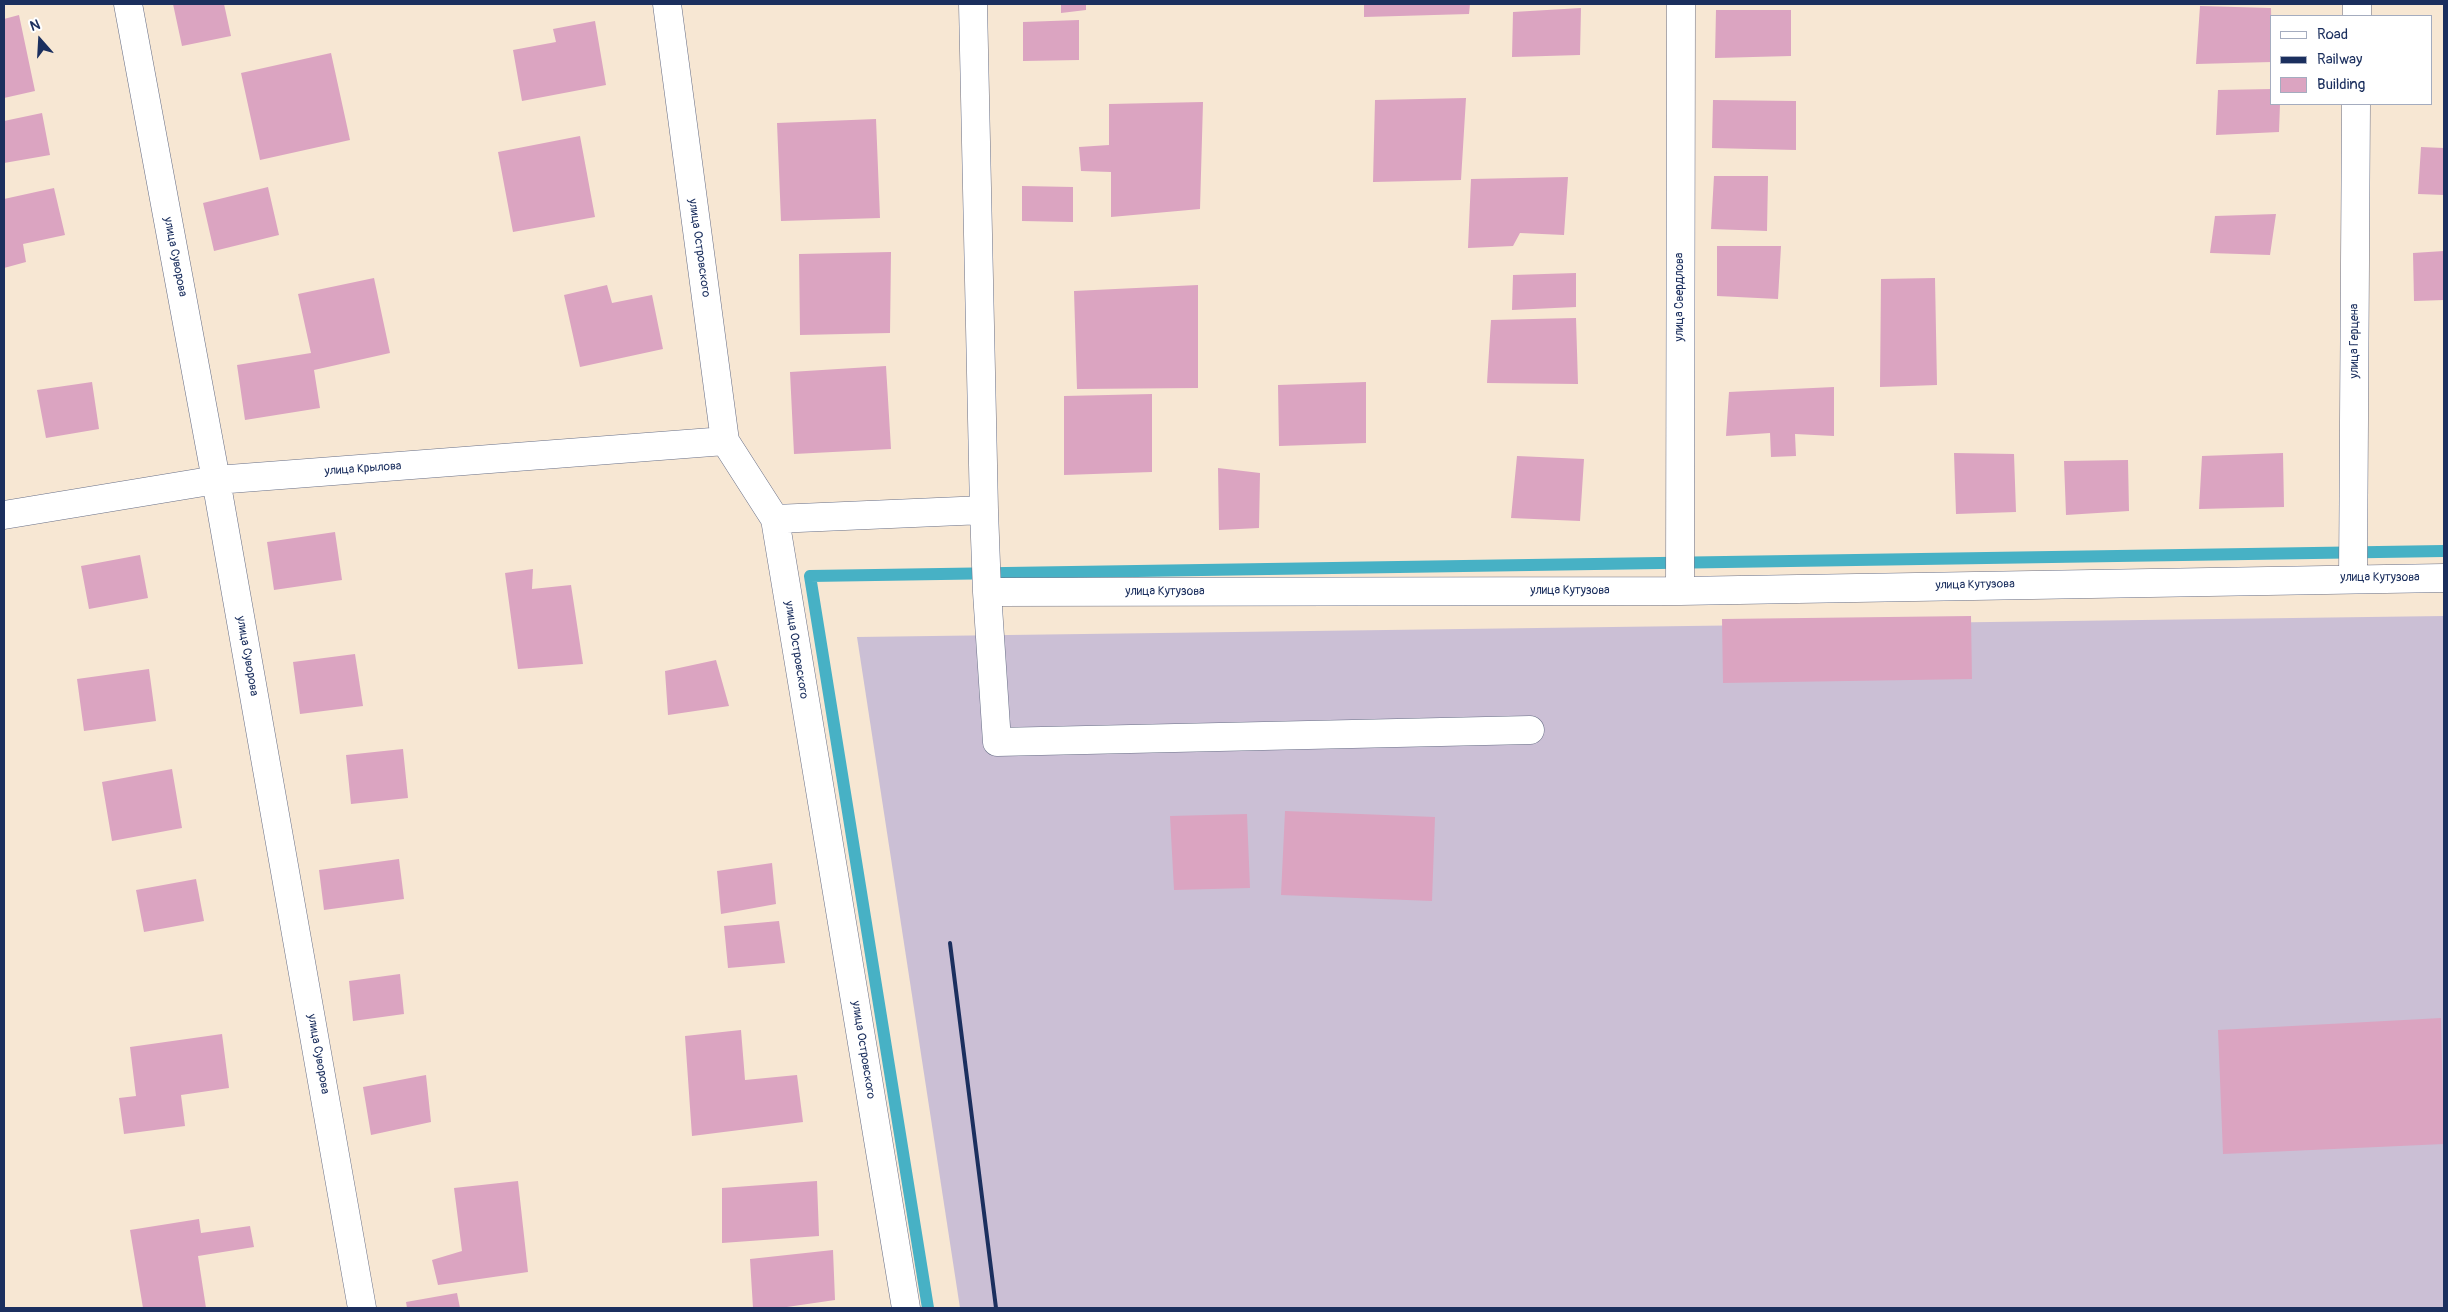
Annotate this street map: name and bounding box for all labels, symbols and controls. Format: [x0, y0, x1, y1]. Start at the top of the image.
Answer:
north arrow [15, 15, 65, 65]
legend [2270, 15, 2433, 105]
text: N [28, 16, 42, 35]
text: Road [2317, 25, 2348, 44]
text: Railway [2317, 50, 2362, 69]
text: Building [2317, 75, 2365, 94]
street label: улица Островского [685, 198, 713, 298]
street label: улица Суворова [160, 216, 190, 298]
street label: улица Свердлова [1673, 253, 1687, 341]
street label: улица Герцена [2348, 304, 2362, 378]
street label: улица Крылова [324, 459, 402, 479]
street label: улица Кутузова [2340, 571, 2420, 585]
street label: улица Кутузова [1935, 577, 2015, 593]
street label: улица Кутузова [1530, 584, 1610, 598]
street label: улица Кутузова [1125, 585, 1205, 599]
street label: улица Островского [781, 600, 811, 700]
street label: улица Суворова [233, 615, 261, 697]
street label: улица Островского [848, 1000, 878, 1100]
street label: улица Суворова [304, 1013, 332, 1095]

